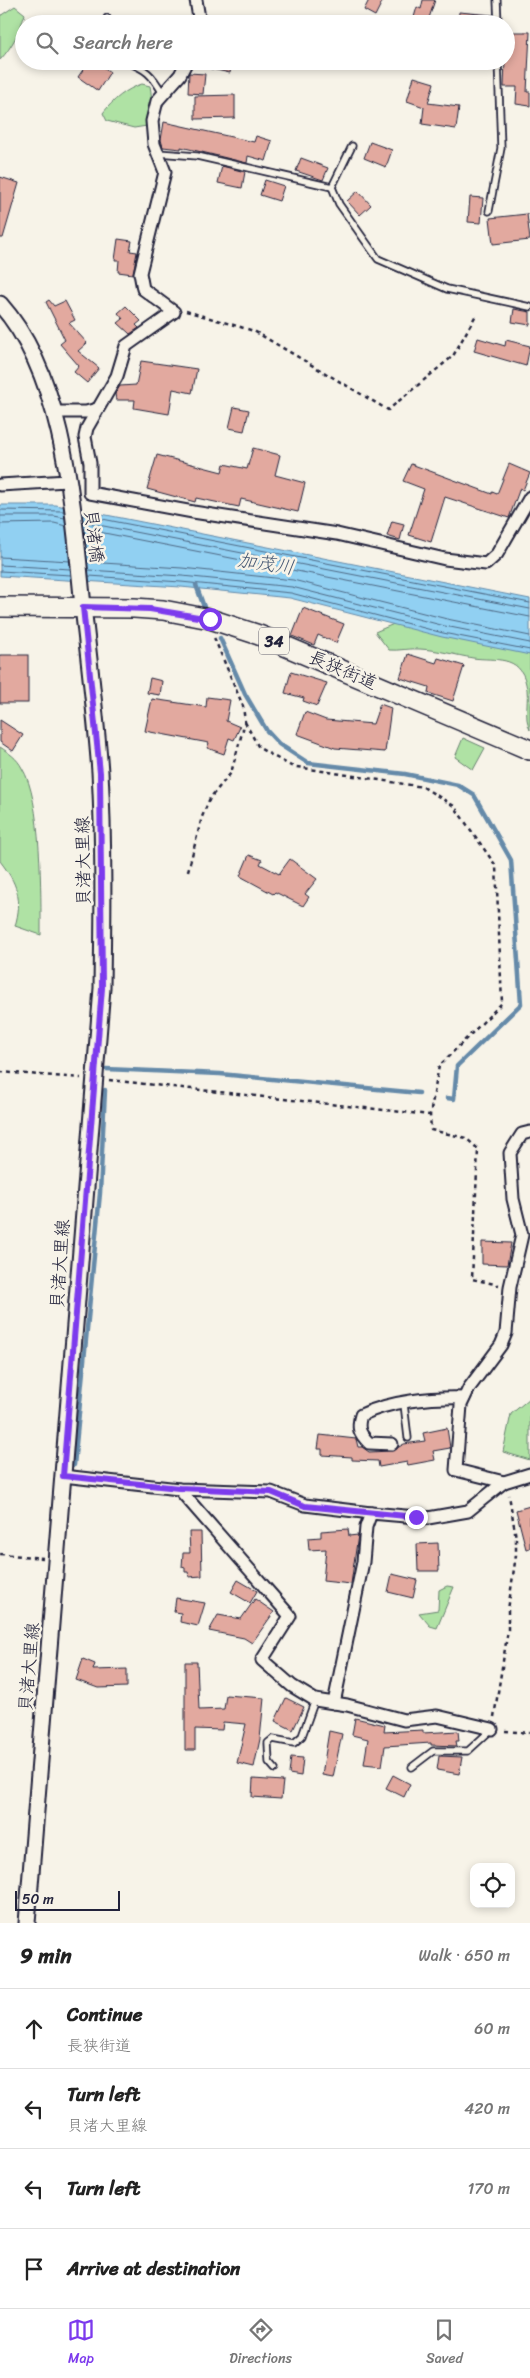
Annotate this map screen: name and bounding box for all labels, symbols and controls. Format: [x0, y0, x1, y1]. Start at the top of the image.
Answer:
search box [15, 15, 515, 70]
text: Search here [73, 26, 173, 59]
icon: search [33, 29, 61, 57]
street label: 貝渚橋 [75, 507, 113, 565]
water label: 加茂川 [235, 543, 296, 584]
route start [199, 608, 222, 631]
road number: 34 [259, 627, 289, 654]
street label: 長狭街道 [304, 641, 382, 699]
street label: 貝渚大里線 [66, 816, 100, 906]
street label: 貝渚大里線 [41, 1218, 79, 1310]
route end [405, 1506, 428, 1529]
street label: 貝渚大里線 [9, 1621, 49, 1713]
map controls [470, 1863, 515, 1908]
button: locate [470, 1863, 515, 1908]
text: 50 m [22, 1887, 54, 1912]
scale bar [15, 1888, 120, 1911]
text: 9 min [20, 1937, 72, 1975]
text: Walk · 650 m [419, 1941, 510, 1970]
text: Continue [67, 1998, 143, 2031]
text: 60 m [474, 2014, 510, 2043]
icon: ahead [20, 2015, 48, 2043]
text: 長狭街道 [67, 2031, 131, 2060]
text: Turn left [67, 2078, 140, 2111]
text: 420 m [464, 2094, 510, 2123]
icon: left [20, 2095, 48, 2123]
text: 貝渚大里線 [67, 2111, 147, 2140]
text: Turn left [67, 2172, 140, 2205]
text: 170 m [467, 2174, 510, 2203]
icon: left [20, 2175, 48, 2203]
text: Arrive at destination [67, 2252, 240, 2285]
icon: arrive [20, 2255, 48, 2283]
tab: Map [67, 2316, 95, 2371]
tab: Directions [229, 2316, 292, 2371]
tab: Saved [426, 2316, 463, 2371]

